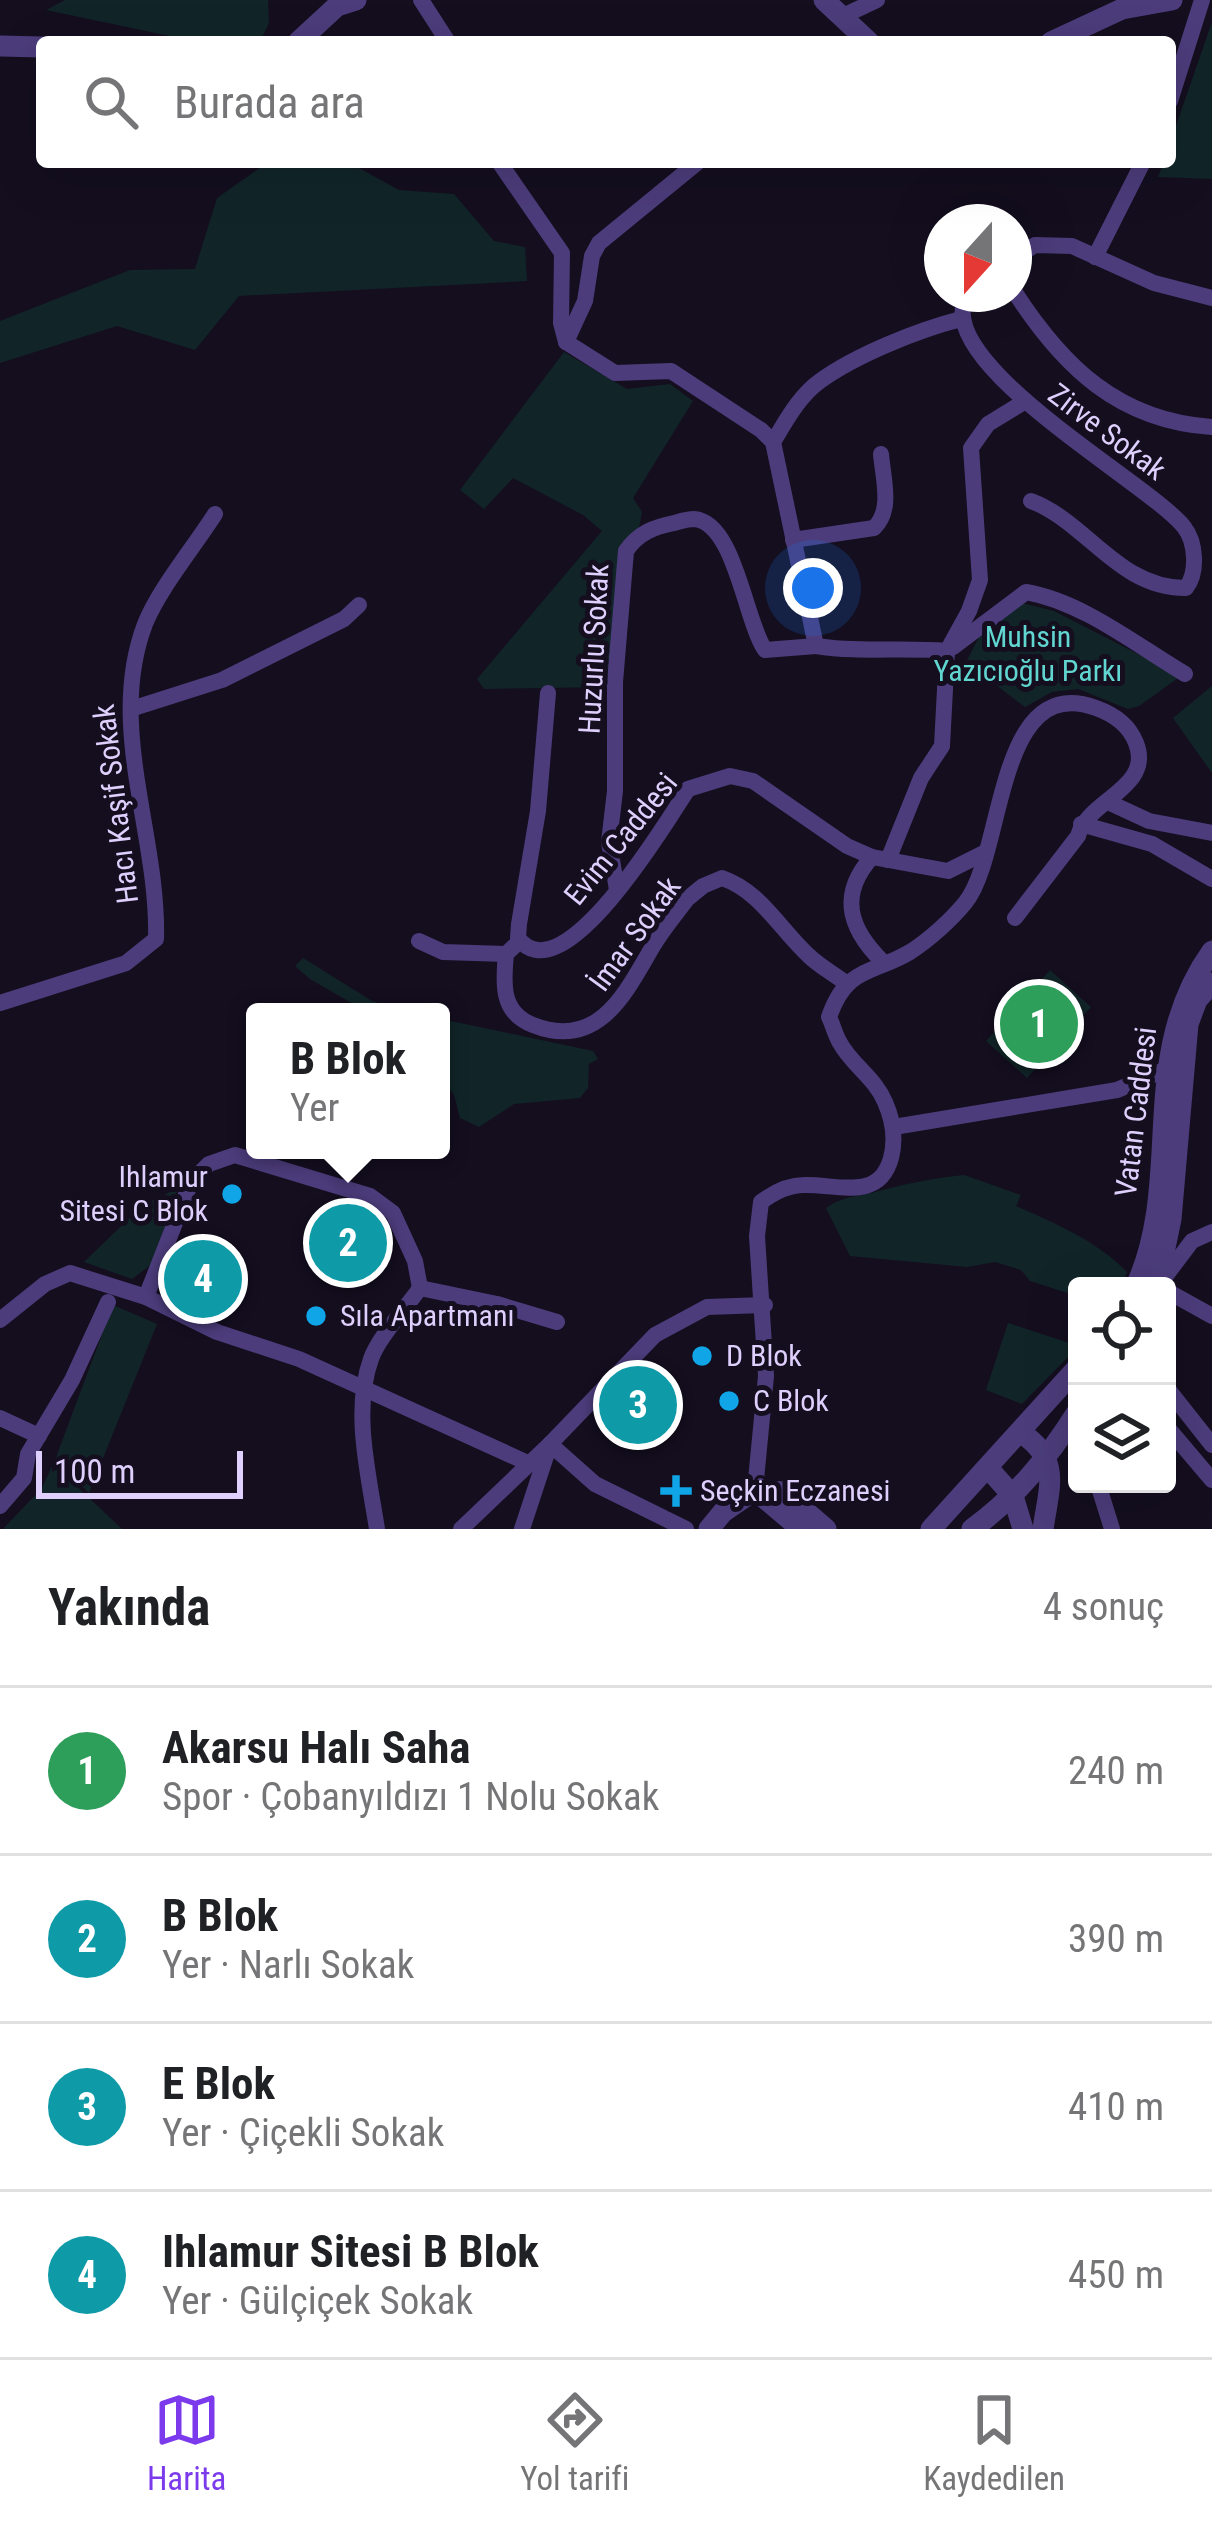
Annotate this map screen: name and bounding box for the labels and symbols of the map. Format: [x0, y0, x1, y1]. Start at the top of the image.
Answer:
north arrow [924, 204, 1032, 312]
street label: Zirve Sokak [1042, 376, 1173, 487]
your location [783, 558, 843, 618]
street label: Huzurlu Sokak [572, 563, 615, 735]
park label: Muhsin Yazıcıoğlu Parkı [934, 619, 1122, 688]
street label: Hacı Kaşif Sokak [86, 702, 145, 906]
street label: Evim Caddesi [557, 766, 684, 912]
street label: İmar Sokak [581, 869, 688, 998]
pin: 1 [1000, 979, 1078, 1069]
street label: Vatan Caddesi [1108, 1025, 1163, 1199]
place label: Ihlamur Sitesi C Blok [59, 1159, 208, 1228]
marker: Ihlamur Sitesi C Blok [219, 1181, 245, 1207]
pin: 2 [309, 1198, 387, 1288]
pin: 4 [164, 1234, 242, 1324]
place label: Sıla Apartmanı [340, 1298, 515, 1333]
marker: Sıla Apartmanı [303, 1303, 329, 1329]
place label: D Blok [726, 1338, 802, 1373]
marker: D Blok [689, 1343, 715, 1369]
pin: 3 [599, 1360, 677, 1450]
place label: C Blok [753, 1383, 829, 1418]
marker: C Blok [716, 1388, 742, 1414]
scale bar [36, 1445, 243, 1498]
place label: Seçkin Eczanesi [700, 1473, 891, 1508]
marker: Seçkin Eczanesi [663, 1478, 689, 1504]

